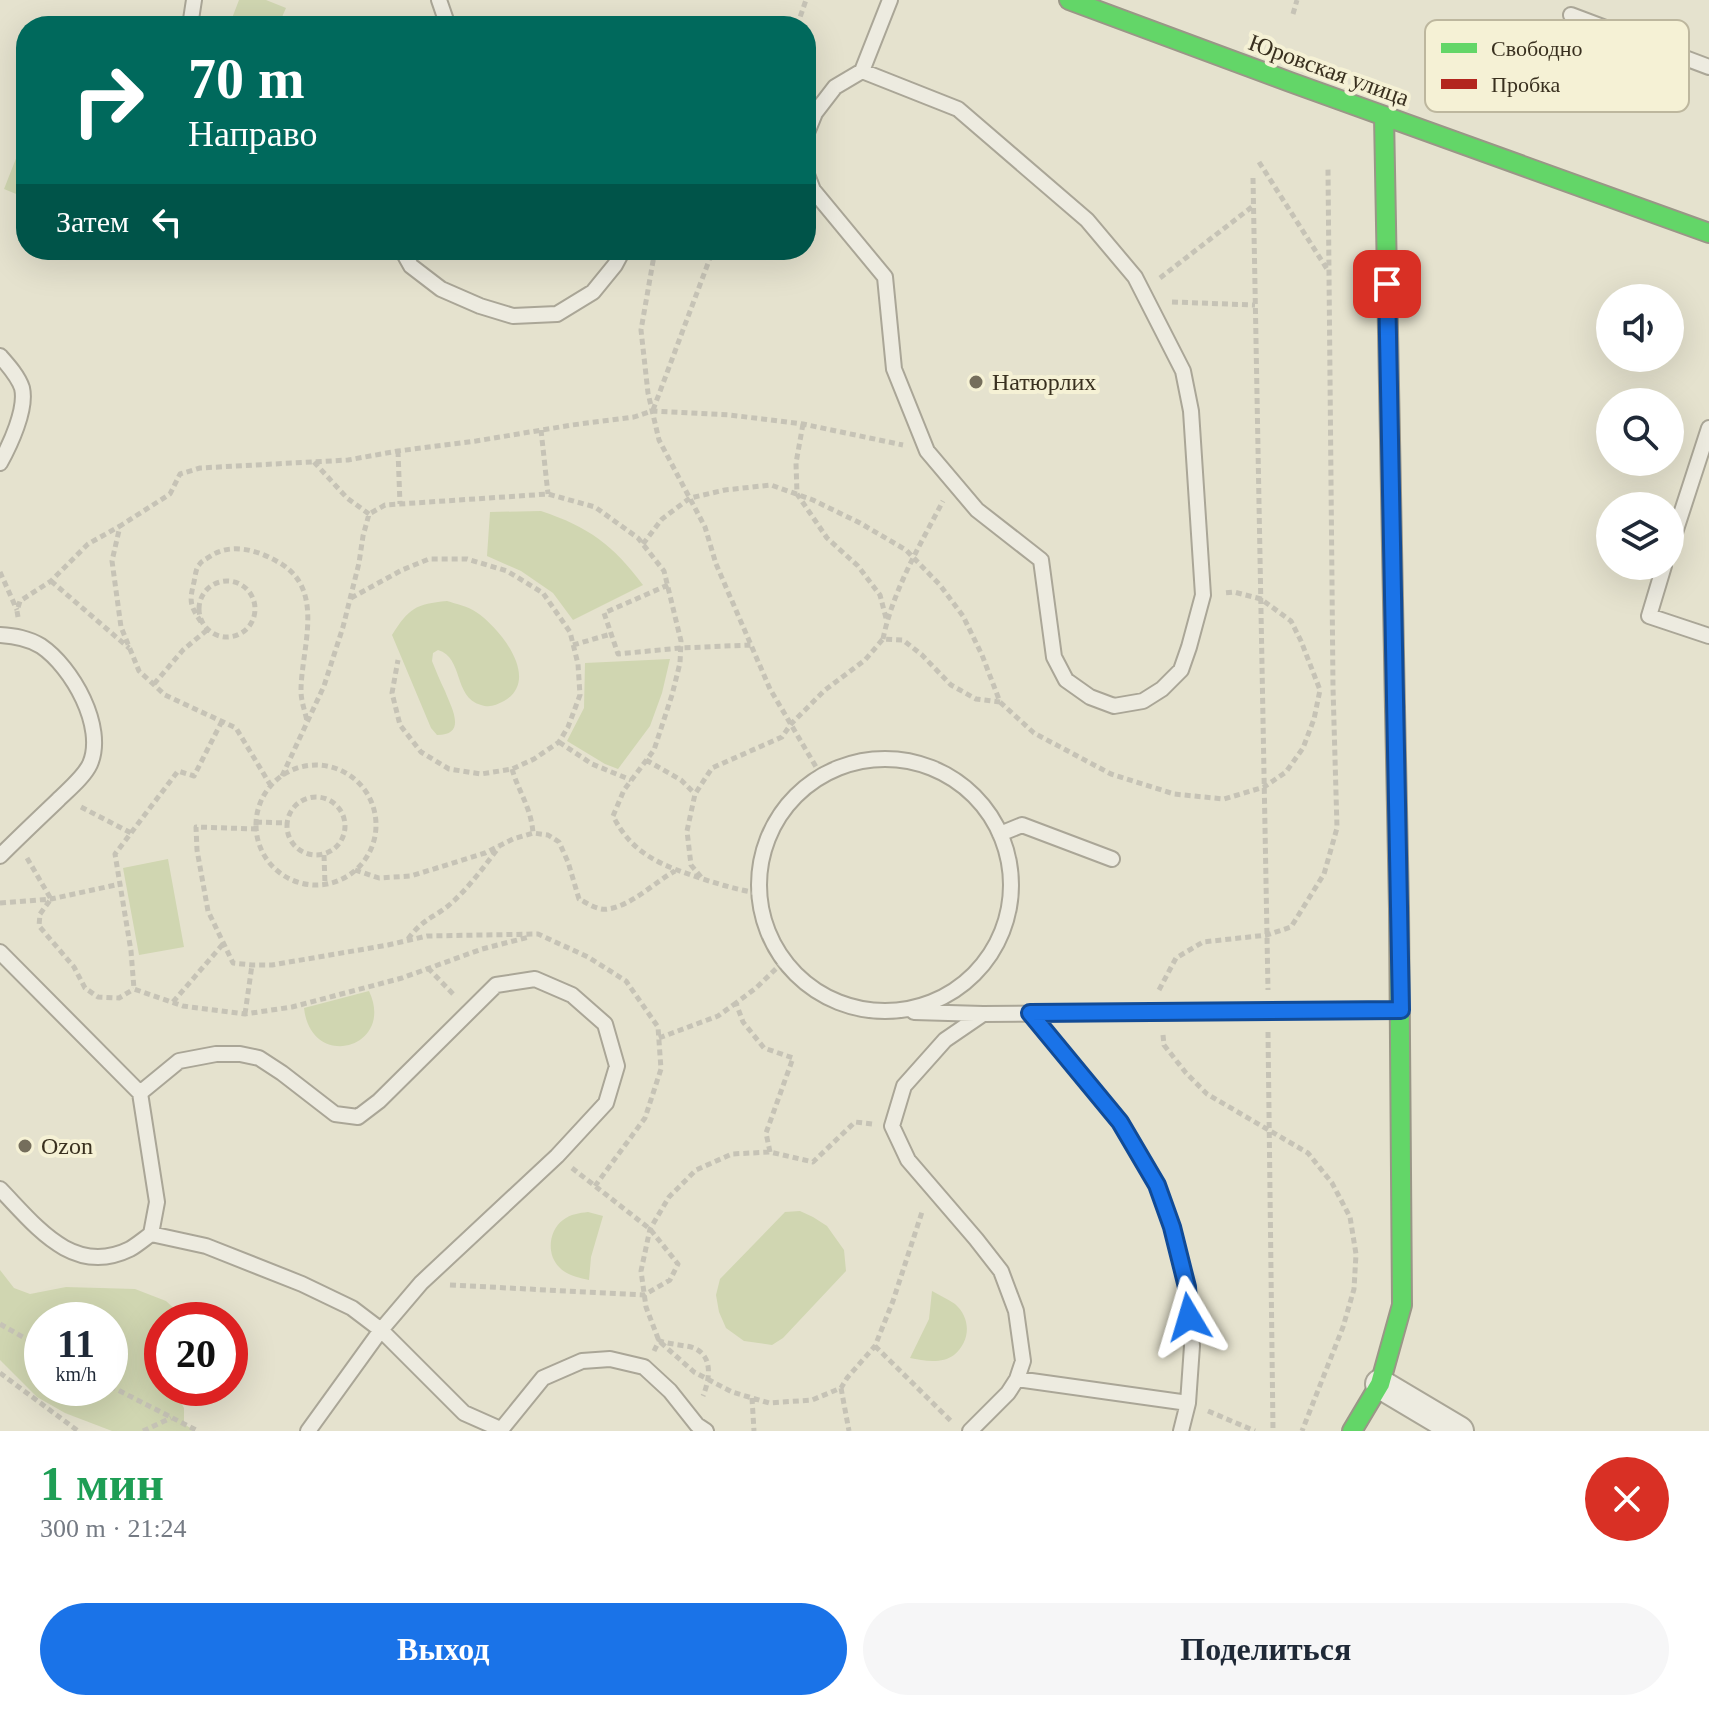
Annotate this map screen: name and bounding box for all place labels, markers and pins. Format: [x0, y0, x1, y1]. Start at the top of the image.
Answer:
pin [1353, 250, 1421, 318]
place label: Натюрлих [992, 369, 1096, 395]
marker: Натюрлих [967, 373, 985, 391]
place label: Ozon [41, 1133, 93, 1159]
marker: Ozon [16, 1137, 34, 1155]

